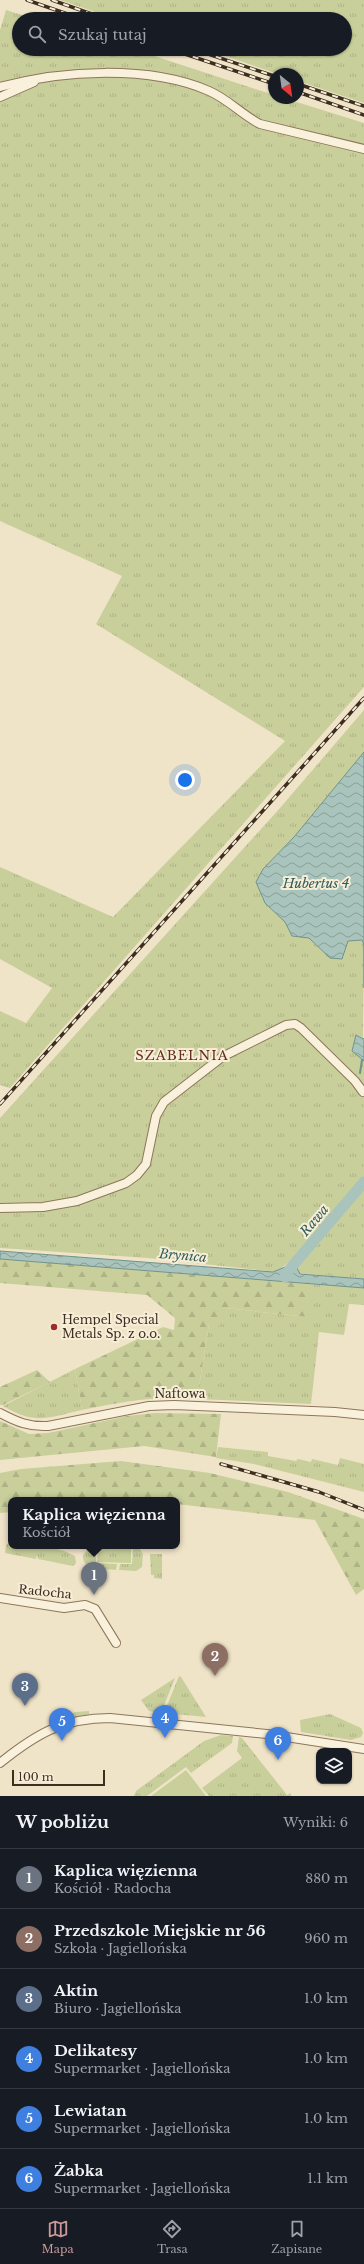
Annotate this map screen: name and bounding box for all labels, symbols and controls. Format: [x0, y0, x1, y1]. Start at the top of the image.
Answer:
search box [12, 12, 352, 56]
icon: search [26, 23, 48, 45]
text: Szukaj tutaj [58, 25, 147, 44]
north arrow [268, 68, 304, 104]
your location [175, 770, 195, 790]
water label: Hubertus 4 [282, 875, 350, 892]
district label: SZABELNIA [135, 1047, 229, 1064]
water label: Rawa [296, 1201, 332, 1240]
water label: Brynica [157, 1245, 207, 1266]
place label: Hempel Special Metals Sp. z o.o. [62, 1312, 160, 1341]
marker: Hempel Special Metals Sp. z o.o. [49, 1322, 59, 1332]
street label: Naftowa [155, 1386, 206, 1401]
popup [8, 1497, 180, 1549]
text: Kaplica więzienna [22, 1505, 166, 1524]
text: Kościół [22, 1524, 71, 1541]
pin: 1 [81, 1562, 107, 1595]
street label: Radocha [18, 1581, 73, 1602]
pin: 2 [202, 1643, 228, 1676]
pin: 3 [12, 1673, 38, 1706]
pin: 4 [152, 1705, 178, 1738]
pin: 5 [49, 1708, 75, 1741]
pin: 6 [265, 1727, 291, 1760]
map controls [316, 1748, 352, 1784]
button: layers [316, 1748, 352, 1784]
scale bar [12, 1768, 105, 1787]
text: 100 m [18, 1770, 54, 1784]
text: W pobliżu [16, 1812, 109, 1833]
text: Wyniki: 6 [283, 1814, 348, 1831]
text: Kaplica więzienna [54, 1861, 197, 1880]
text: 1 [26, 1870, 32, 1887]
text: 880 m [305, 1870, 348, 1887]
text: Kościół · Radocha [54, 1880, 171, 1897]
text: Przedszkole Miejskie nr 56 [54, 1921, 266, 1940]
text: 2 [25, 1930, 33, 1947]
text: 960 m [304, 1930, 348, 1947]
text: Szkoła · Jagiellońska [54, 1940, 187, 1957]
text: Aktin [54, 1981, 98, 2000]
text: 3 [25, 1990, 33, 2007]
text: 1.0 km [304, 1990, 348, 2007]
text: Biuro · Jagiellońska [54, 2000, 181, 2017]
text: Delikatesy [54, 2041, 137, 2060]
text: 4 [25, 2050, 33, 2067]
text: 1.0 km [304, 2050, 348, 2067]
text: Supermarket · Jagiellońska [54, 2060, 231, 2077]
text: Lewiatan [54, 2101, 127, 2120]
text: 5 [25, 2110, 33, 2127]
text: 1.0 km [304, 2110, 348, 2127]
text: Supermarket · Jagiellońska [54, 2120, 231, 2137]
text: Żabka [54, 2161, 103, 2180]
text: 6 [25, 2170, 33, 2187]
text: 1.1 km [307, 2170, 348, 2187]
text: Supermarket · Jagiellońska [54, 2180, 231, 2197]
tab: Mapa [42, 2218, 74, 2256]
tab: Trasa [157, 2218, 188, 2256]
tab: Zapisane [271, 2218, 322, 2256]

